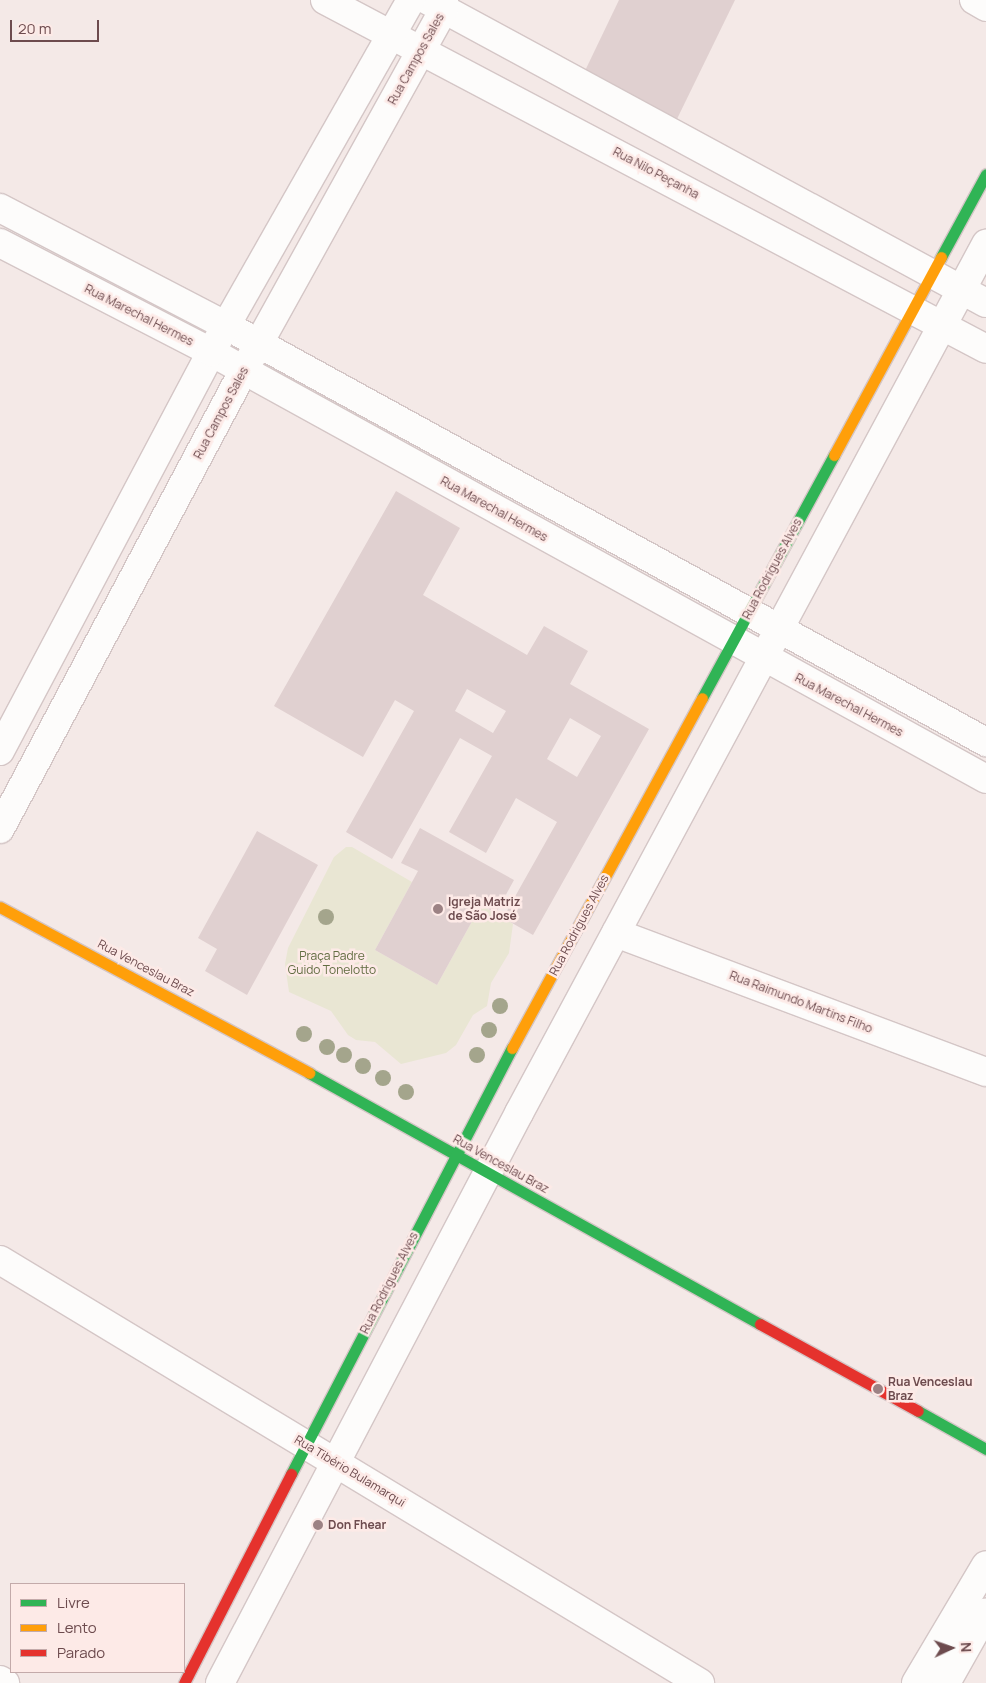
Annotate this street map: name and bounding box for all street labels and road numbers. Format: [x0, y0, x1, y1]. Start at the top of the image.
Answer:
street label: Rua Campos Sales [385, 11, 447, 107]
street label: Rua Nilo Peçanha [610, 144, 702, 202]
street label: Rua Marechal Hermes [82, 281, 196, 349]
street label: Rua Campos Sales [191, 364, 251, 462]
street label: Rua Marechal Hermes [438, 474, 550, 544]
street label: Rua Rodrigues Alves [739, 516, 805, 622]
street label: Rua Marechal Hermes [792, 670, 906, 740]
street label: Rua Rodrigues Alves [546, 872, 612, 978]
street label: Rua Venceslau Braz [95, 936, 197, 1000]
street label: Rua Raimundo Martins Filho [727, 968, 875, 1036]
street label: Rua Venceslau Braz [451, 1132, 551, 1196]
street label: Rua Rodrigues Alves [357, 1230, 421, 1336]
street label: Rua Tibério Bulamarqui [292, 1432, 408, 1510]

